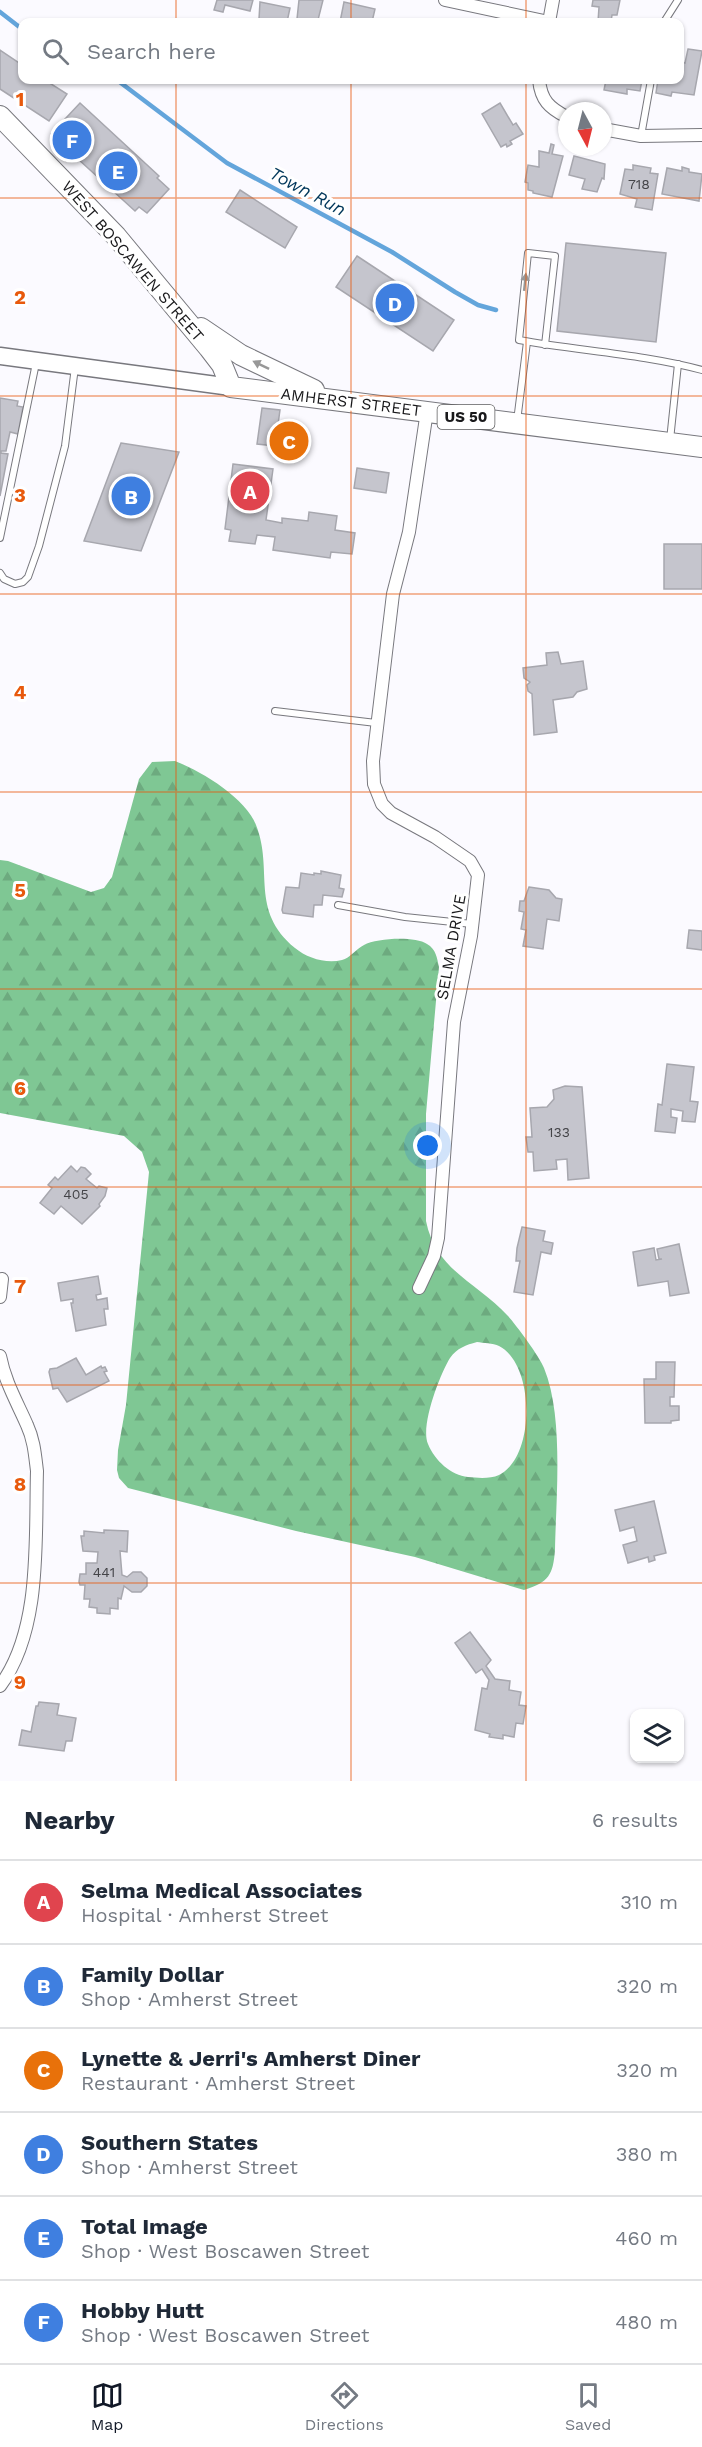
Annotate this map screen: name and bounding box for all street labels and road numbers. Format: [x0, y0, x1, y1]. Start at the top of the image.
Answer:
street label: WEST BOSCAWEN STREET [58, 177, 208, 345]
street label: AMHERST STREET [280, 384, 423, 420]
road number: US 50 [438, 405, 494, 429]
street label: SELMA DRIVE [432, 893, 470, 1001]

